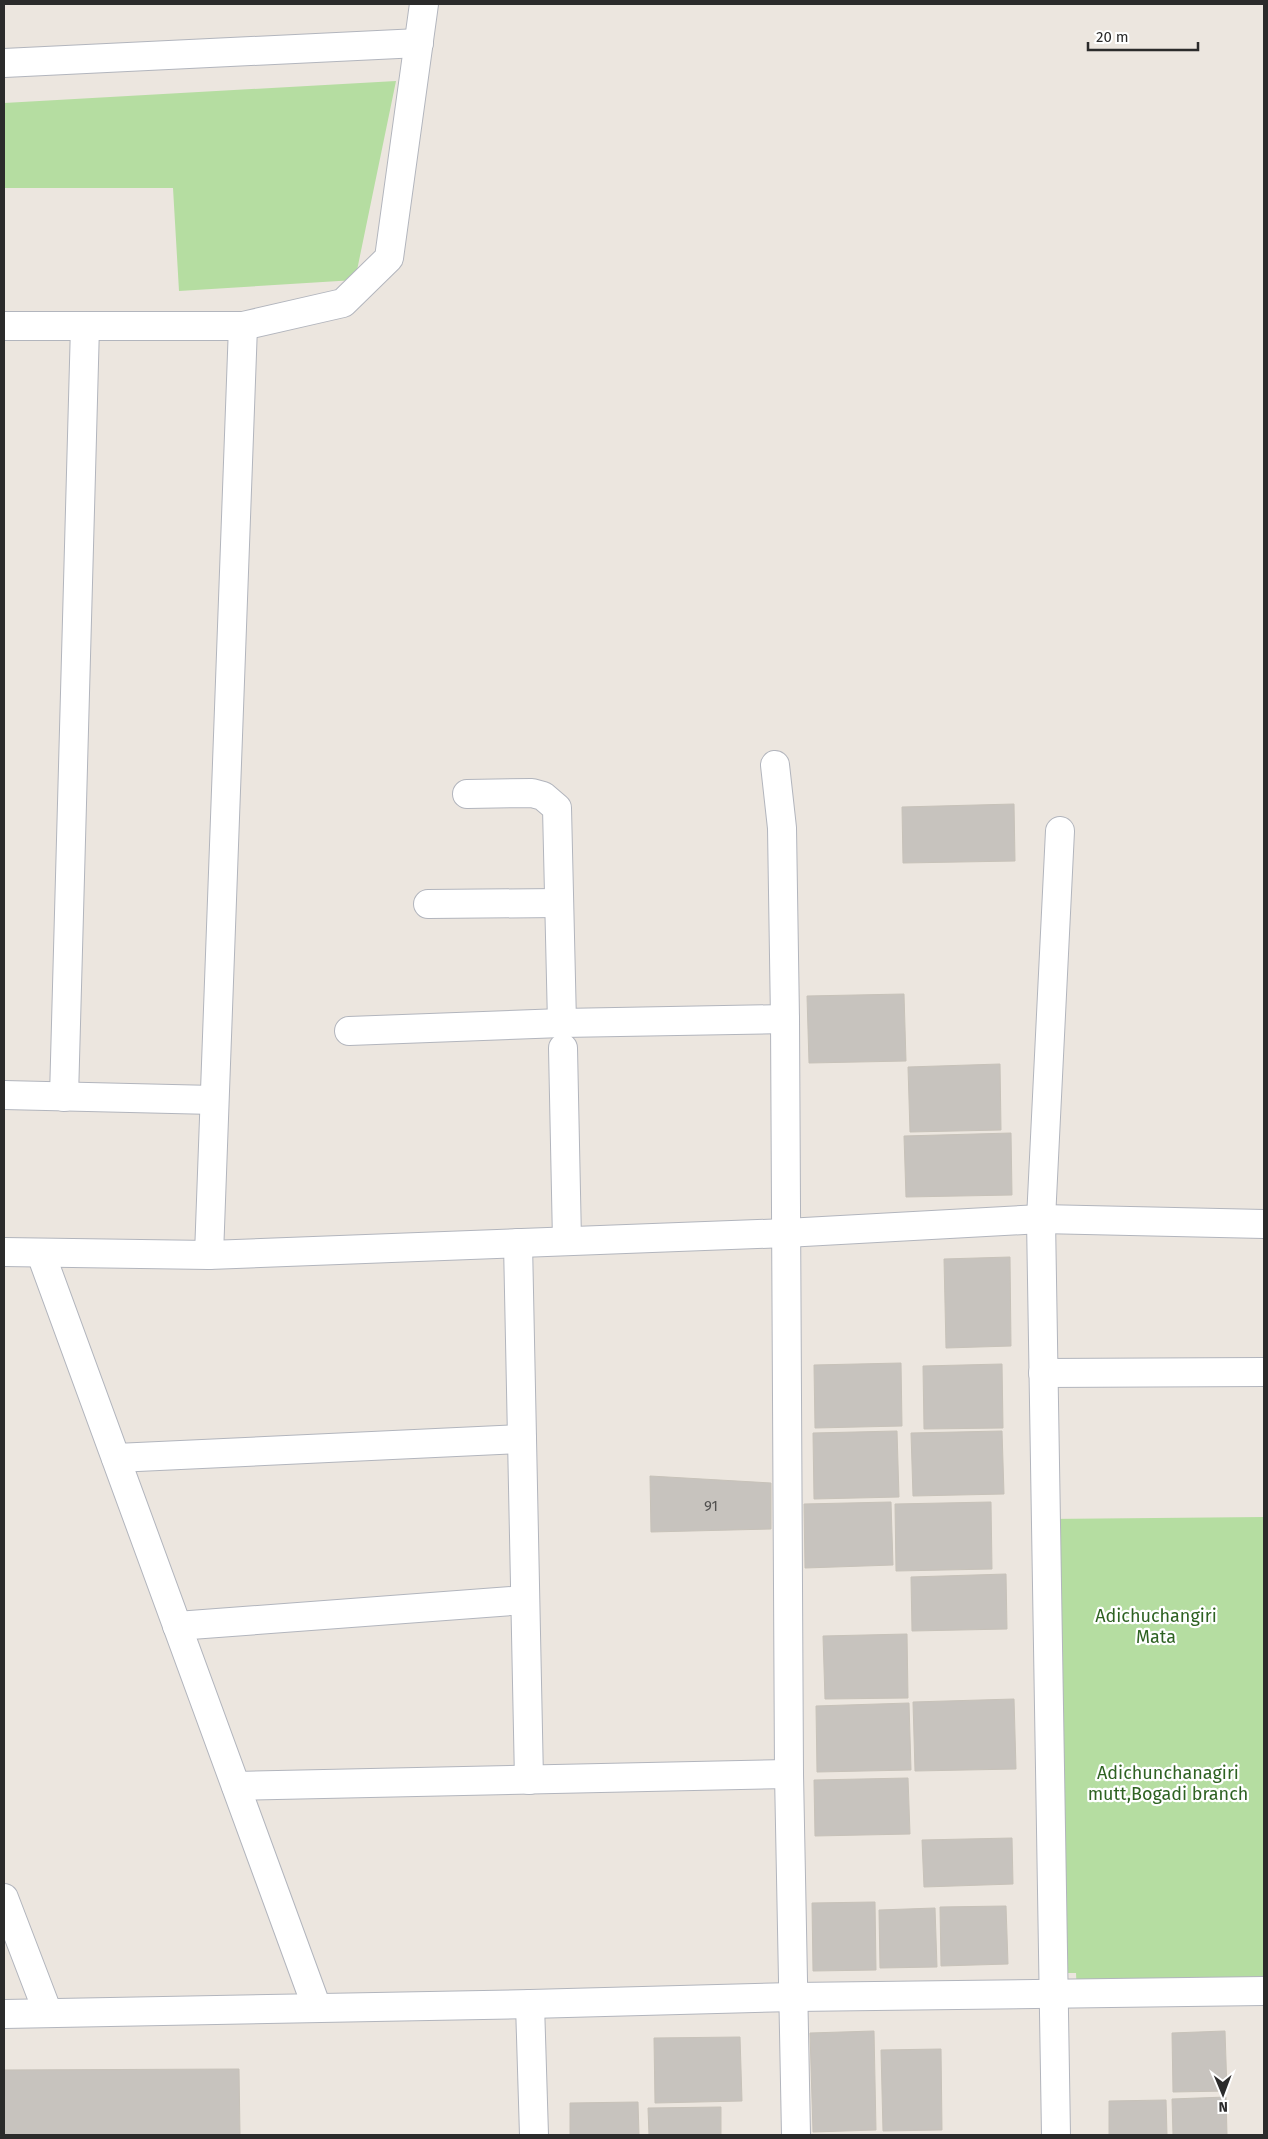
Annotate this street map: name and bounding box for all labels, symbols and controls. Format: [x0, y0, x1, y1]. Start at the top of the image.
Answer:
scale bar [1088, 20, 1198, 52]
text: 20 m [1096, 28, 1129, 46]
house number: 91 [704, 1497, 718, 1515]
park label: Adichuchangiri Mata [1095, 1605, 1217, 1648]
park label: Adichunchanagiri mutt,Bogadi branch [1088, 1762, 1248, 1805]
north arrow [1198, 2069, 1248, 2119]
text: N [1218, 2098, 1228, 2115]

